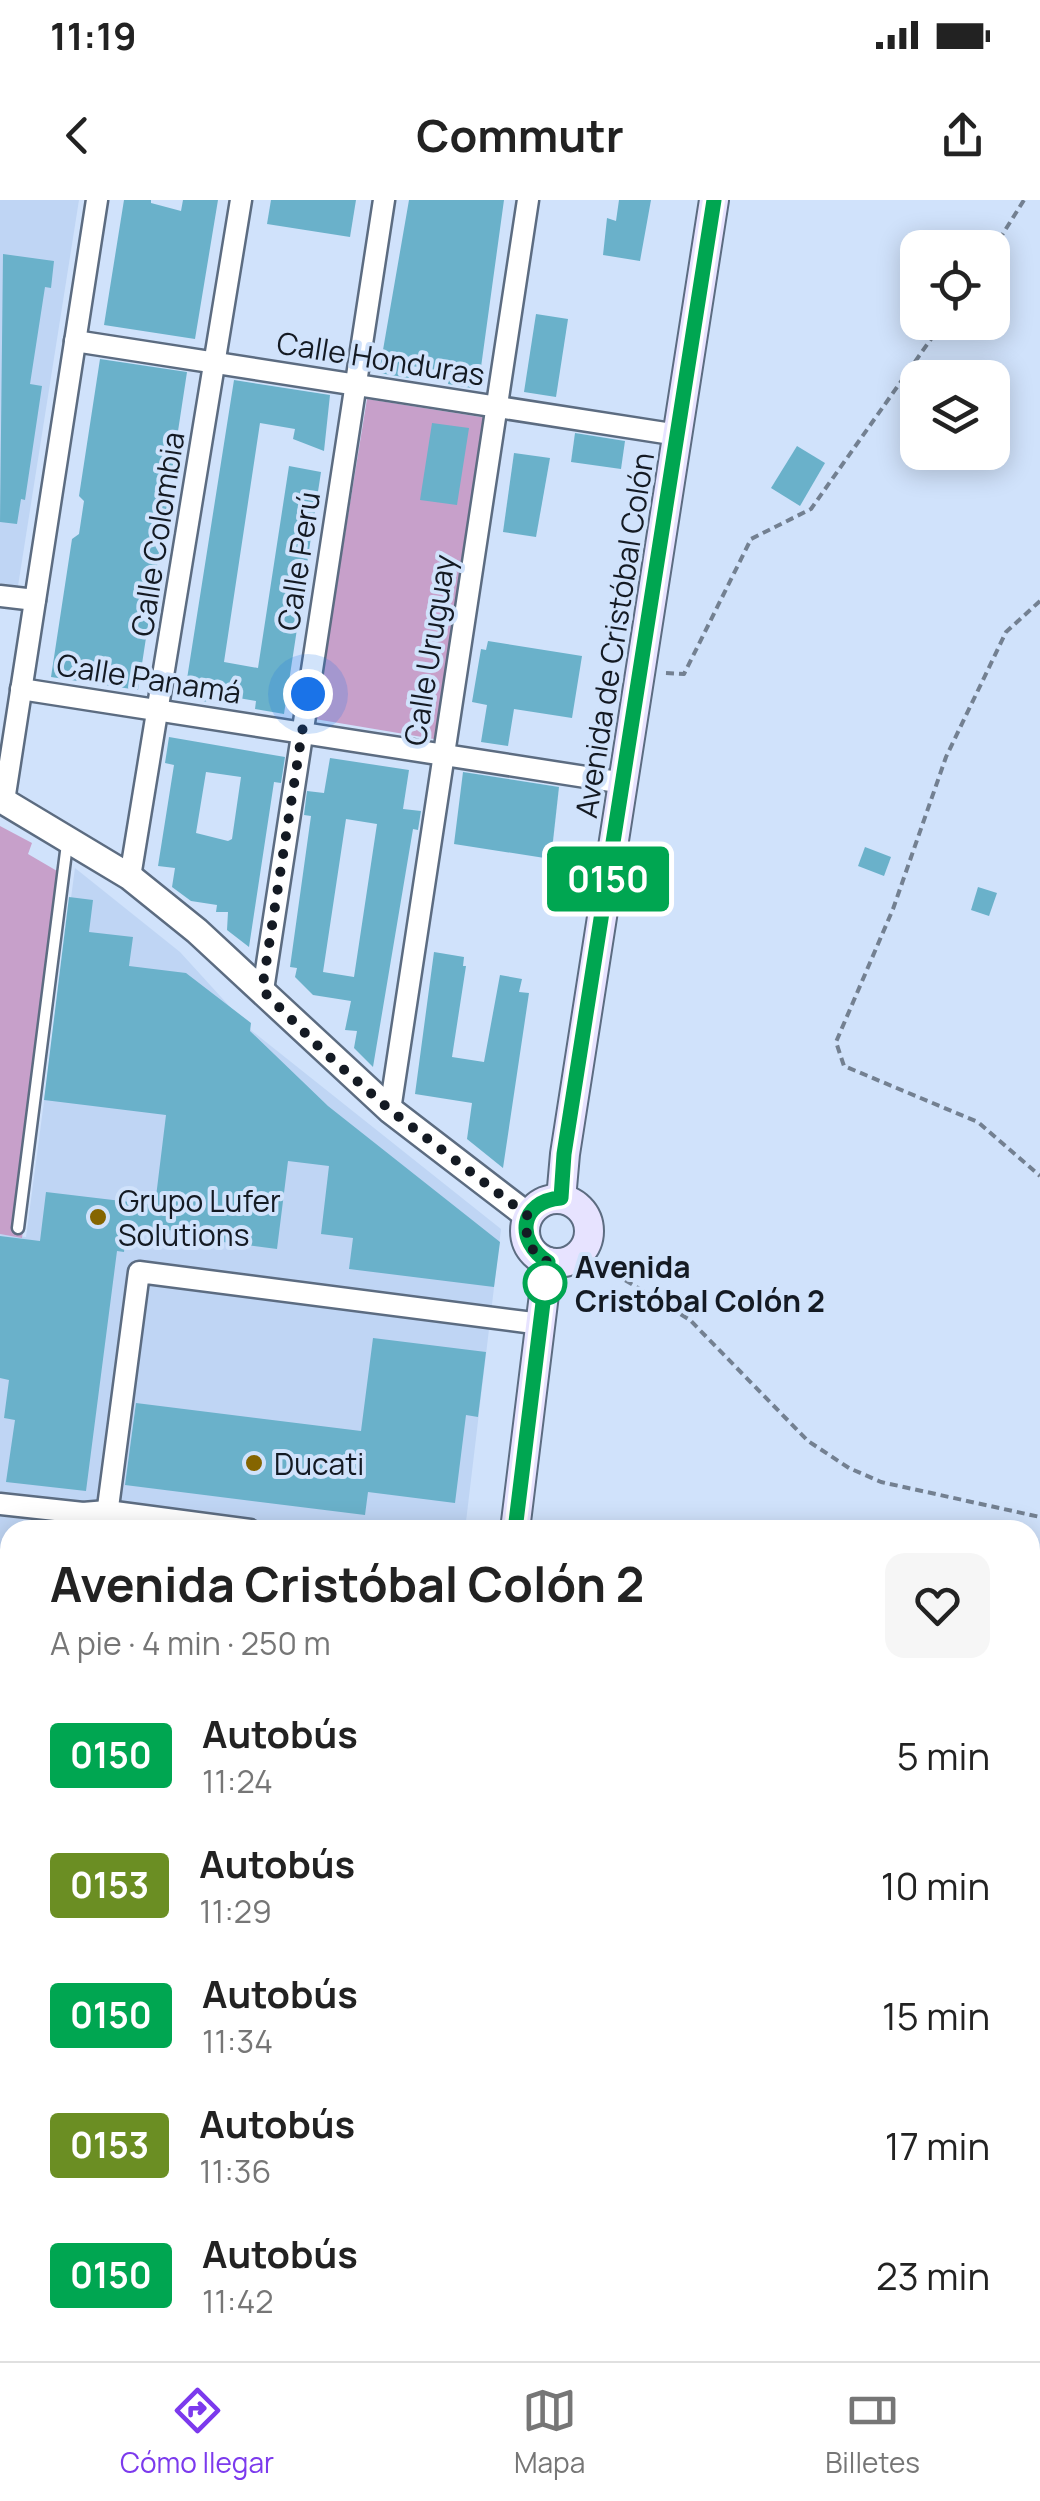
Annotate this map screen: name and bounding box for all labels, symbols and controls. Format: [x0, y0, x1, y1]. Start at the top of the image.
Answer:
text: 11:19 [50, 9, 137, 61]
text: Commutr [416, 104, 624, 166]
icon: back [50, 108, 105, 163]
icon: share [935, 108, 990, 163]
map controls [900, 230, 1010, 470]
button: locate [900, 230, 1010, 340]
street label: Calle Honduras [274, 321, 488, 395]
button: layers [900, 360, 1010, 470]
street label: Calle Colombia [121, 429, 193, 639]
street label: Avenida de Cristóbal Colón [565, 449, 663, 821]
street label: Calle Perú [267, 489, 329, 633]
street label: Calle Uruguay [394, 552, 464, 748]
street label: Calle Panamá [54, 643, 244, 713]
your location [283, 669, 333, 719]
line badge: 0150 [538, 846, 678, 912]
text: 0150 [567, 855, 649, 903]
place label: Grupo Lufer Solutions [118, 1180, 281, 1255]
marker: Grupo Lufer Solutions [87, 1206, 109, 1228]
place label: Avenida Cristóbal Colón 2 [575, 1246, 825, 1321]
marker: Avenida Cristóbal Colón 2 [524, 1262, 566, 1304]
place label: Ducati [274, 1443, 364, 1484]
marker: Ducati [243, 1452, 265, 1474]
text: Avenida Cristóbal Colón 2 [50, 1551, 644, 1616]
button: heart [885, 1553, 990, 1658]
text: A pie · 4 min · 250 m [50, 1621, 331, 1665]
text: Autobús [202, 1707, 358, 1759]
text: 5 min [897, 1729, 990, 1781]
text: 0150 [70, 1731, 152, 1779]
text: 11:24 [202, 1759, 273, 1803]
text: Autobús [199, 1837, 355, 1889]
text: 10 min [881, 1859, 990, 1911]
text: 0153 [70, 1861, 149, 1909]
text: 11:29 [199, 1889, 272, 1933]
text: Autobús [202, 1967, 358, 2019]
text: 15 min [882, 1989, 990, 2041]
text: 0150 [70, 1991, 152, 2039]
text: 11:34 [202, 2019, 273, 2063]
text: Autobús [199, 2097, 355, 2149]
text: 17 min [885, 2119, 990, 2171]
text: 0153 [70, 2121, 149, 2169]
text: 11:36 [199, 2149, 271, 2193]
text: Autobús [202, 2227, 358, 2279]
text: 23 min [876, 2249, 990, 2301]
text: 0150 [70, 2251, 152, 2299]
text: 11:42 [202, 2279, 274, 2323]
tab: Cómo llegar [120, 2383, 274, 2481]
tab: Mapa [514, 2383, 585, 2481]
tab: Billetes [825, 2383, 920, 2481]

